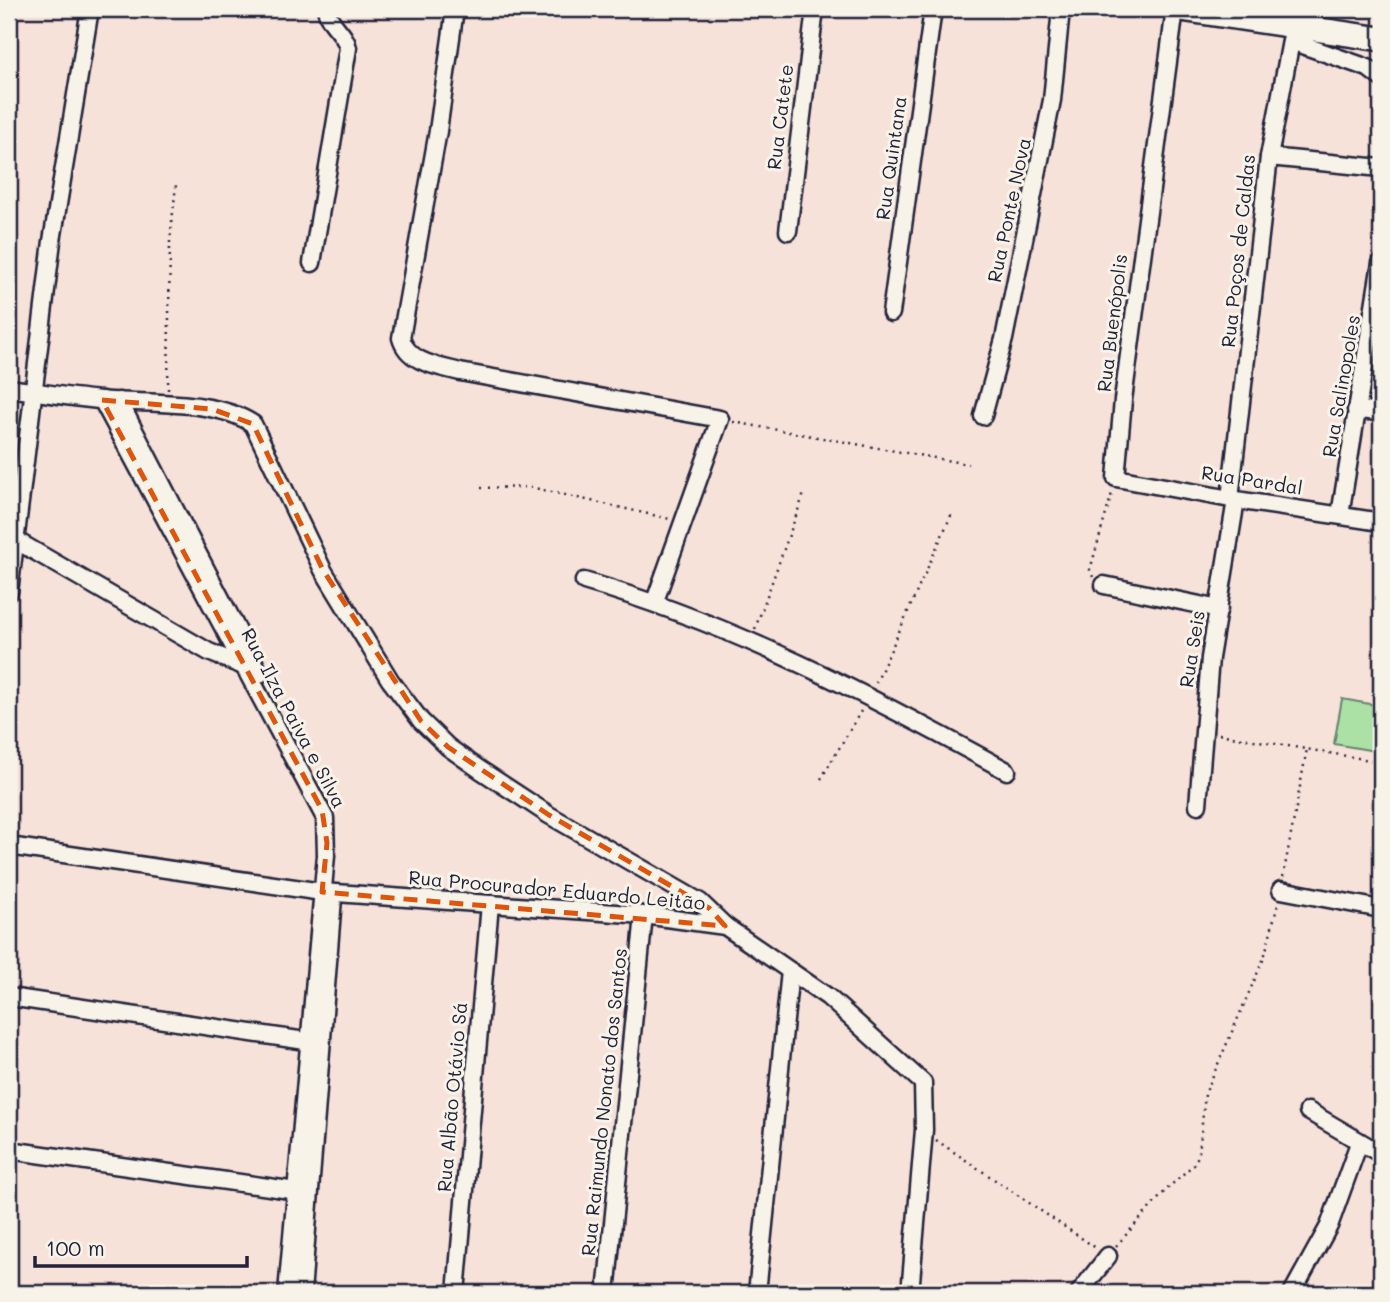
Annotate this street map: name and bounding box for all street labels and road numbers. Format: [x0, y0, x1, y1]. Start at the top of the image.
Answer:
street label: Rua Catete [761, 63, 798, 171]
street label: Rua Quintana [869, 94, 912, 221]
street label: Rua Ponte Nova [981, 135, 1036, 285]
street label: Rua Poços de Caldas [1215, 153, 1260, 349]
street label: Rua Buenópolis [1091, 252, 1132, 393]
street label: Rua Salinopoles [1316, 313, 1365, 459]
street label: Rua Pardal [1200, 459, 1304, 500]
street label: Rua Seis [1173, 608, 1210, 689]
street label: Rua Ilza Paiva e Silva [236, 623, 352, 812]
street label: Rua Procurador Eduardo Leitão [408, 864, 707, 915]
street label: Rua Raimundo Nonato dos Santos [575, 947, 632, 1257]
street label: Rua Albão Otávio Sá [431, 1001, 472, 1193]

